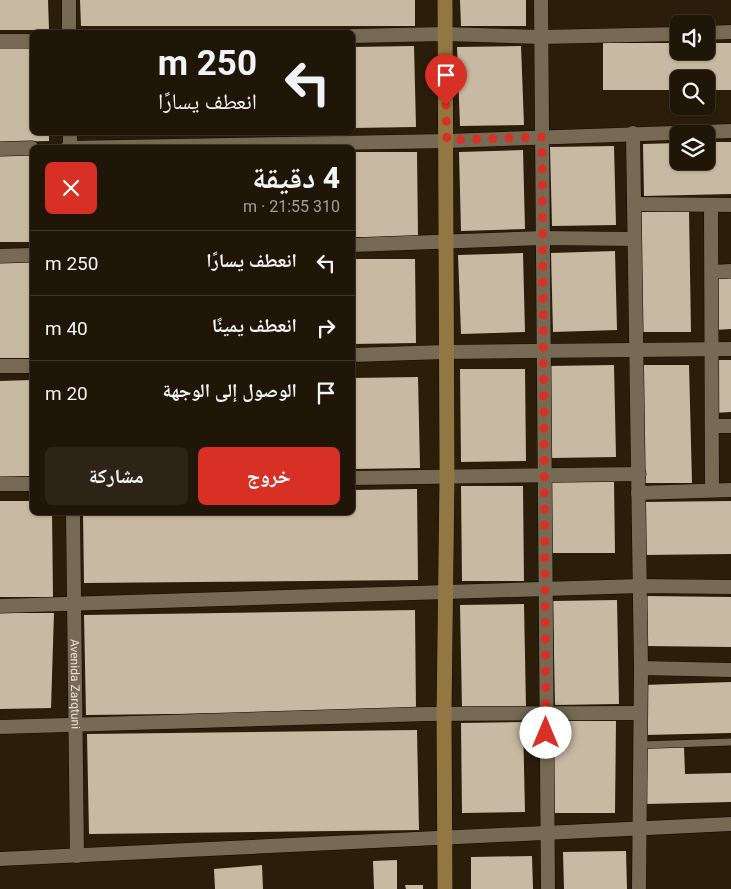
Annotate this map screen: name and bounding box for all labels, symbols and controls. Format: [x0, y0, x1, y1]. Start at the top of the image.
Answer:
map controls [670, 15, 715, 170]
button: sound [670, 15, 715, 60]
text: 250 m [158, 43, 257, 84]
icon: left [275, 50, 340, 115]
pin [425, 54, 467, 105]
icon: arrive [432, 61, 460, 89]
button: search [670, 70, 715, 115]
text: انعطف يسارًا [158, 89, 257, 114]
button: layers [670, 125, 715, 170]
text: 4 دقيقة [252, 160, 340, 195]
button: close [45, 162, 97, 214]
text: 310 m · 21:55 [243, 197, 340, 216]
text: انعطف يسارًا [206, 249, 297, 272]
icon: left [312, 249, 340, 277]
text: 250 m [45, 252, 98, 275]
text: انعطف يمينًا [212, 314, 297, 337]
icon: right [312, 314, 340, 342]
text: 40 m [45, 317, 88, 340]
text: الوصول إلى الوجهة [163, 379, 297, 402]
icon: arrive [312, 379, 340, 407]
text: 20 m [45, 382, 88, 405]
button: مشاركة [45, 447, 188, 505]
button: خروج [198, 447, 340, 505]
street label: Avenida Zarqtuni [67, 639, 83, 729]
position arrow [519, 706, 571, 758]

